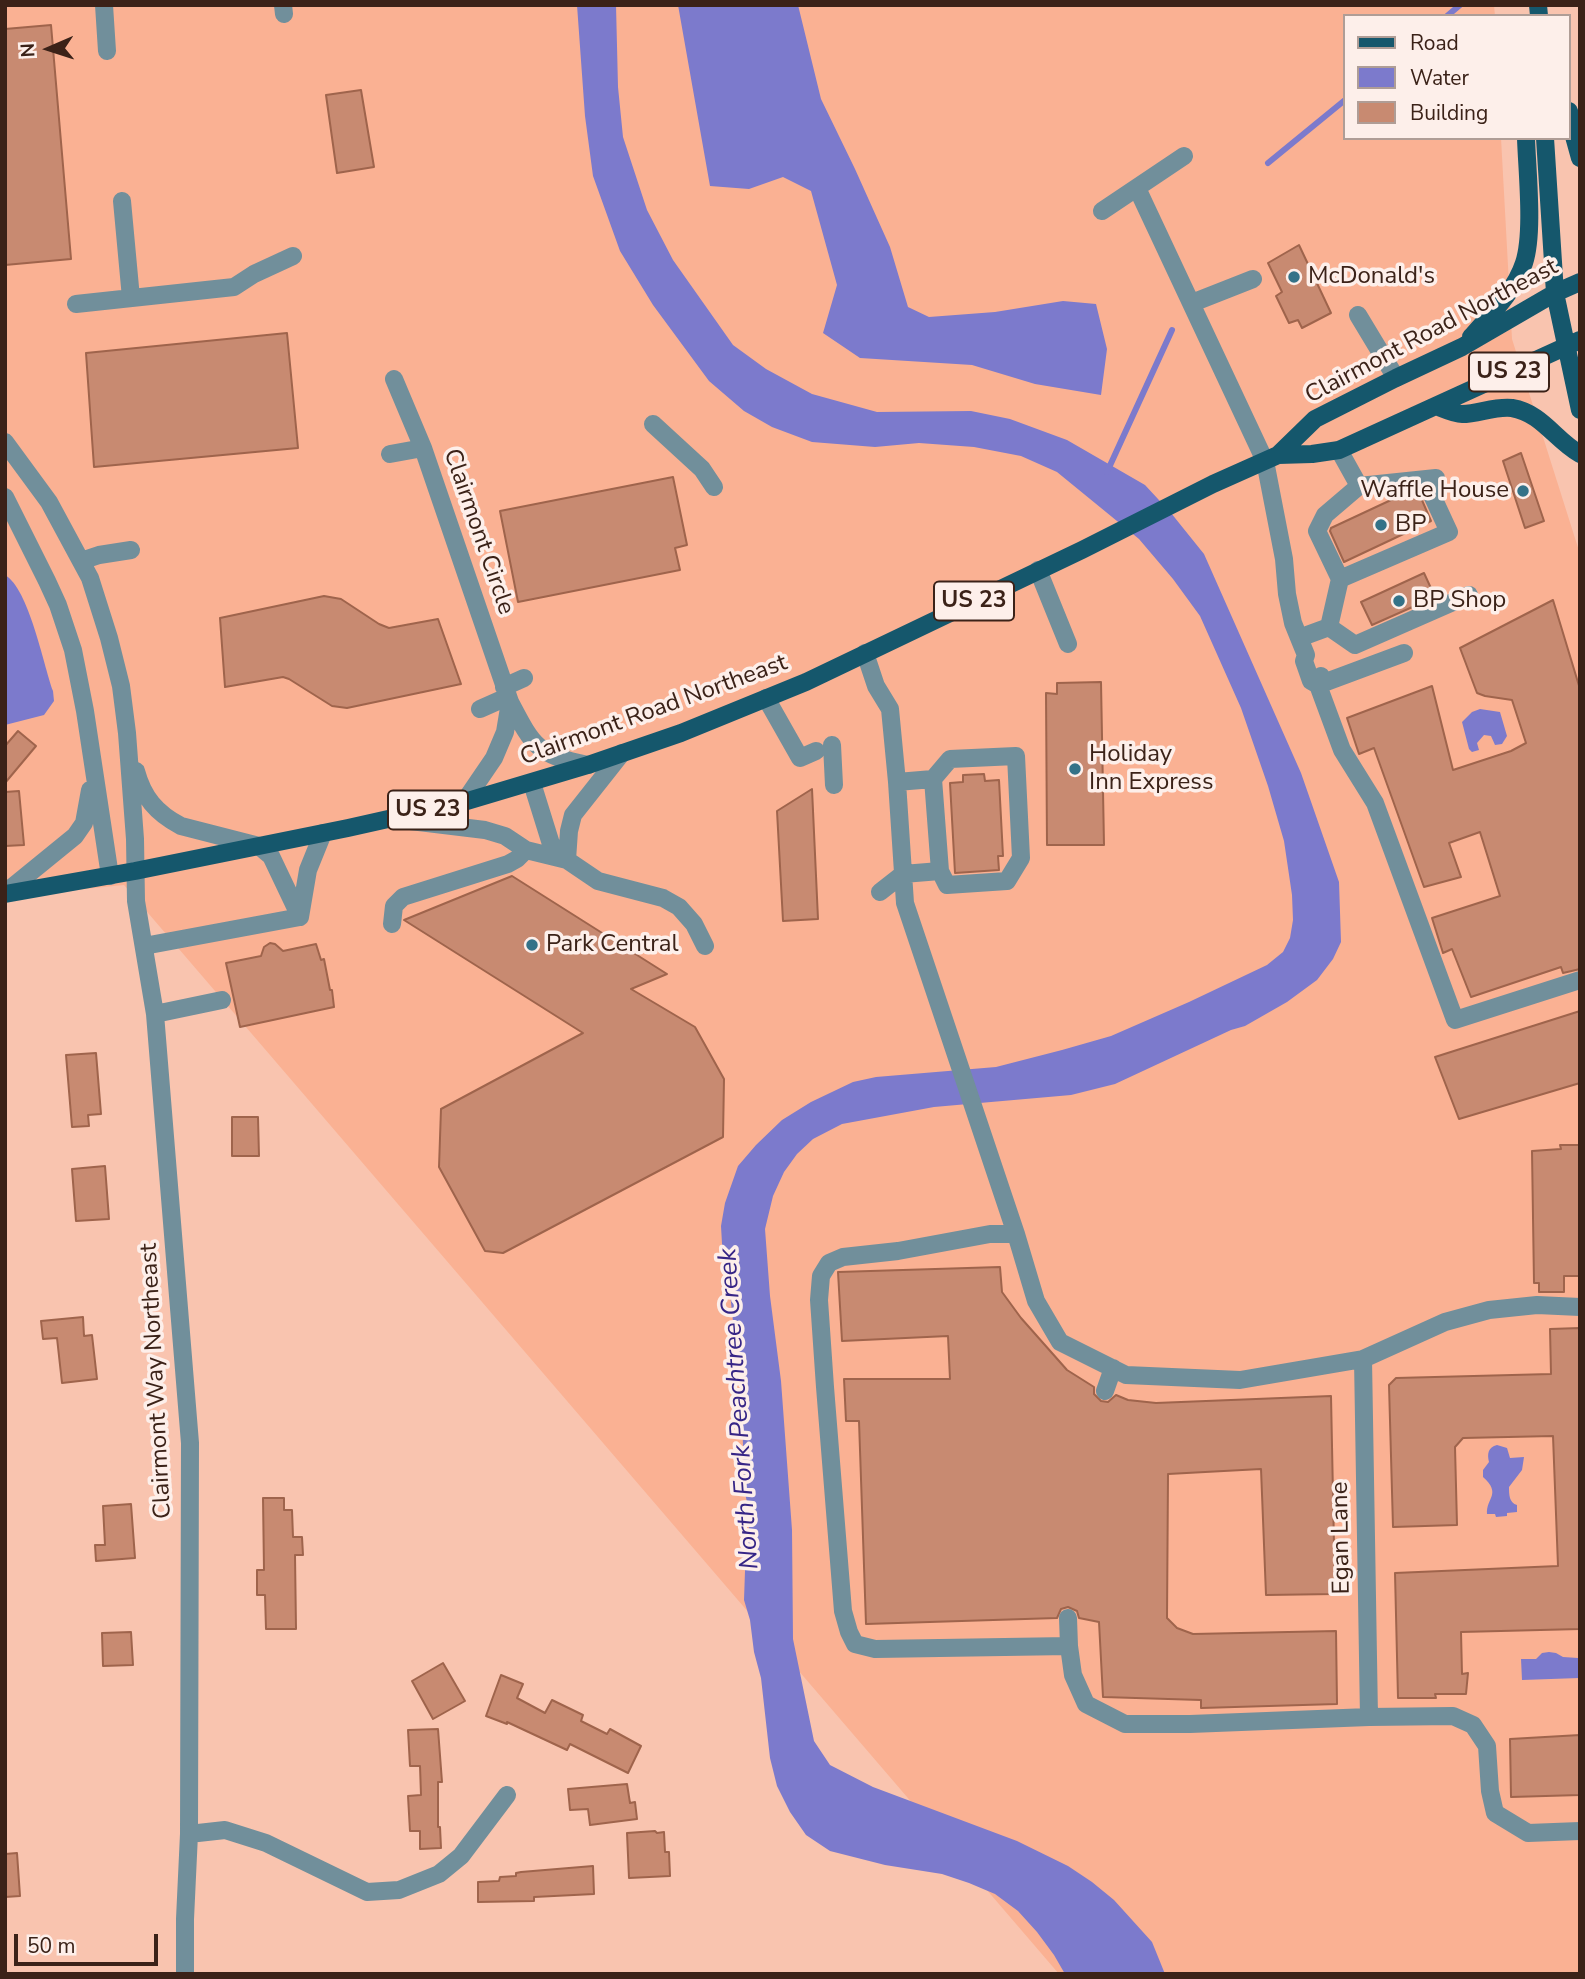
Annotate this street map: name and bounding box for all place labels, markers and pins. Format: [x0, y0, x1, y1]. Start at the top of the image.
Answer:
place label: McDonald's [1308, 263, 1435, 291]
marker: McDonald's [1286, 269, 1302, 285]
place label: Waffle House [1360, 477, 1509, 505]
marker: Waffle House [1515, 483, 1531, 499]
place label: BP [1395, 511, 1426, 539]
marker: BP [1373, 517, 1389, 533]
place label: BP Shop [1413, 587, 1506, 615]
marker: BP Shop [1391, 593, 1407, 609]
place label: Holiday Inn Express [1089, 741, 1213, 797]
marker: Holiday Inn Express [1067, 761, 1083, 777]
place label: Park Central [546, 931, 679, 959]
marker: Park Central [524, 937, 540, 953]

